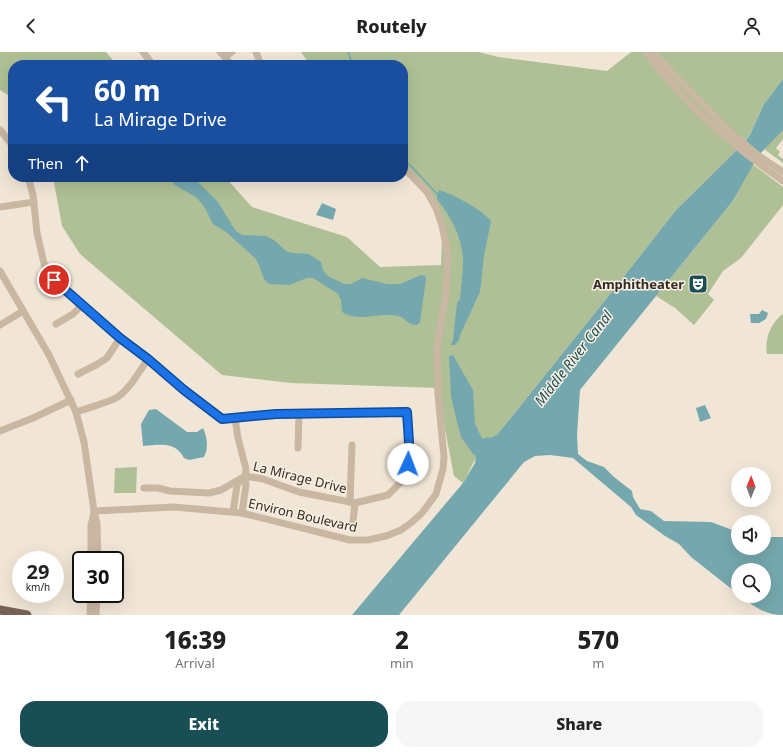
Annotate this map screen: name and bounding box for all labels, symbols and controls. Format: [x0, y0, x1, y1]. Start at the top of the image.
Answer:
text: Routely [356, 14, 427, 38]
icon: back [20, 15, 42, 37]
icon: person [741, 15, 763, 37]
text: 60 m [94, 71, 161, 109]
icon: left [28, 76, 80, 128]
text: La Mirage Drive [94, 107, 227, 131]
icon: ahead [71, 152, 93, 174]
text: Then [28, 153, 63, 173]
pin [37, 263, 71, 297]
icon: arrive [43, 269, 65, 291]
theatre icon: Amphitheater [687, 273, 709, 295]
place label: Amphitheater [593, 275, 684, 293]
water label: Middle River Canal [530, 306, 616, 410]
position arrow [387, 443, 429, 485]
street label: La Mirage Drive [251, 457, 349, 497]
north arrow [731, 467, 771, 507]
map controls [731, 467, 771, 603]
street label: Environ Boulevard [247, 494, 359, 536]
button: sound [731, 515, 771, 555]
speed limit sign: 30 [72, 551, 124, 603]
text: 29 [27, 558, 49, 585]
button: search [731, 563, 771, 603]
text: km/h [26, 580, 50, 594]
text: 16:39 [164, 623, 226, 656]
text: 2 [395, 623, 409, 656]
text: 570 [578, 623, 619, 656]
text: Arrival [175, 654, 215, 672]
text: min [390, 654, 414, 672]
text: m [592, 654, 604, 672]
button: Exit [20, 701, 388, 747]
button: Share [396, 701, 763, 747]

